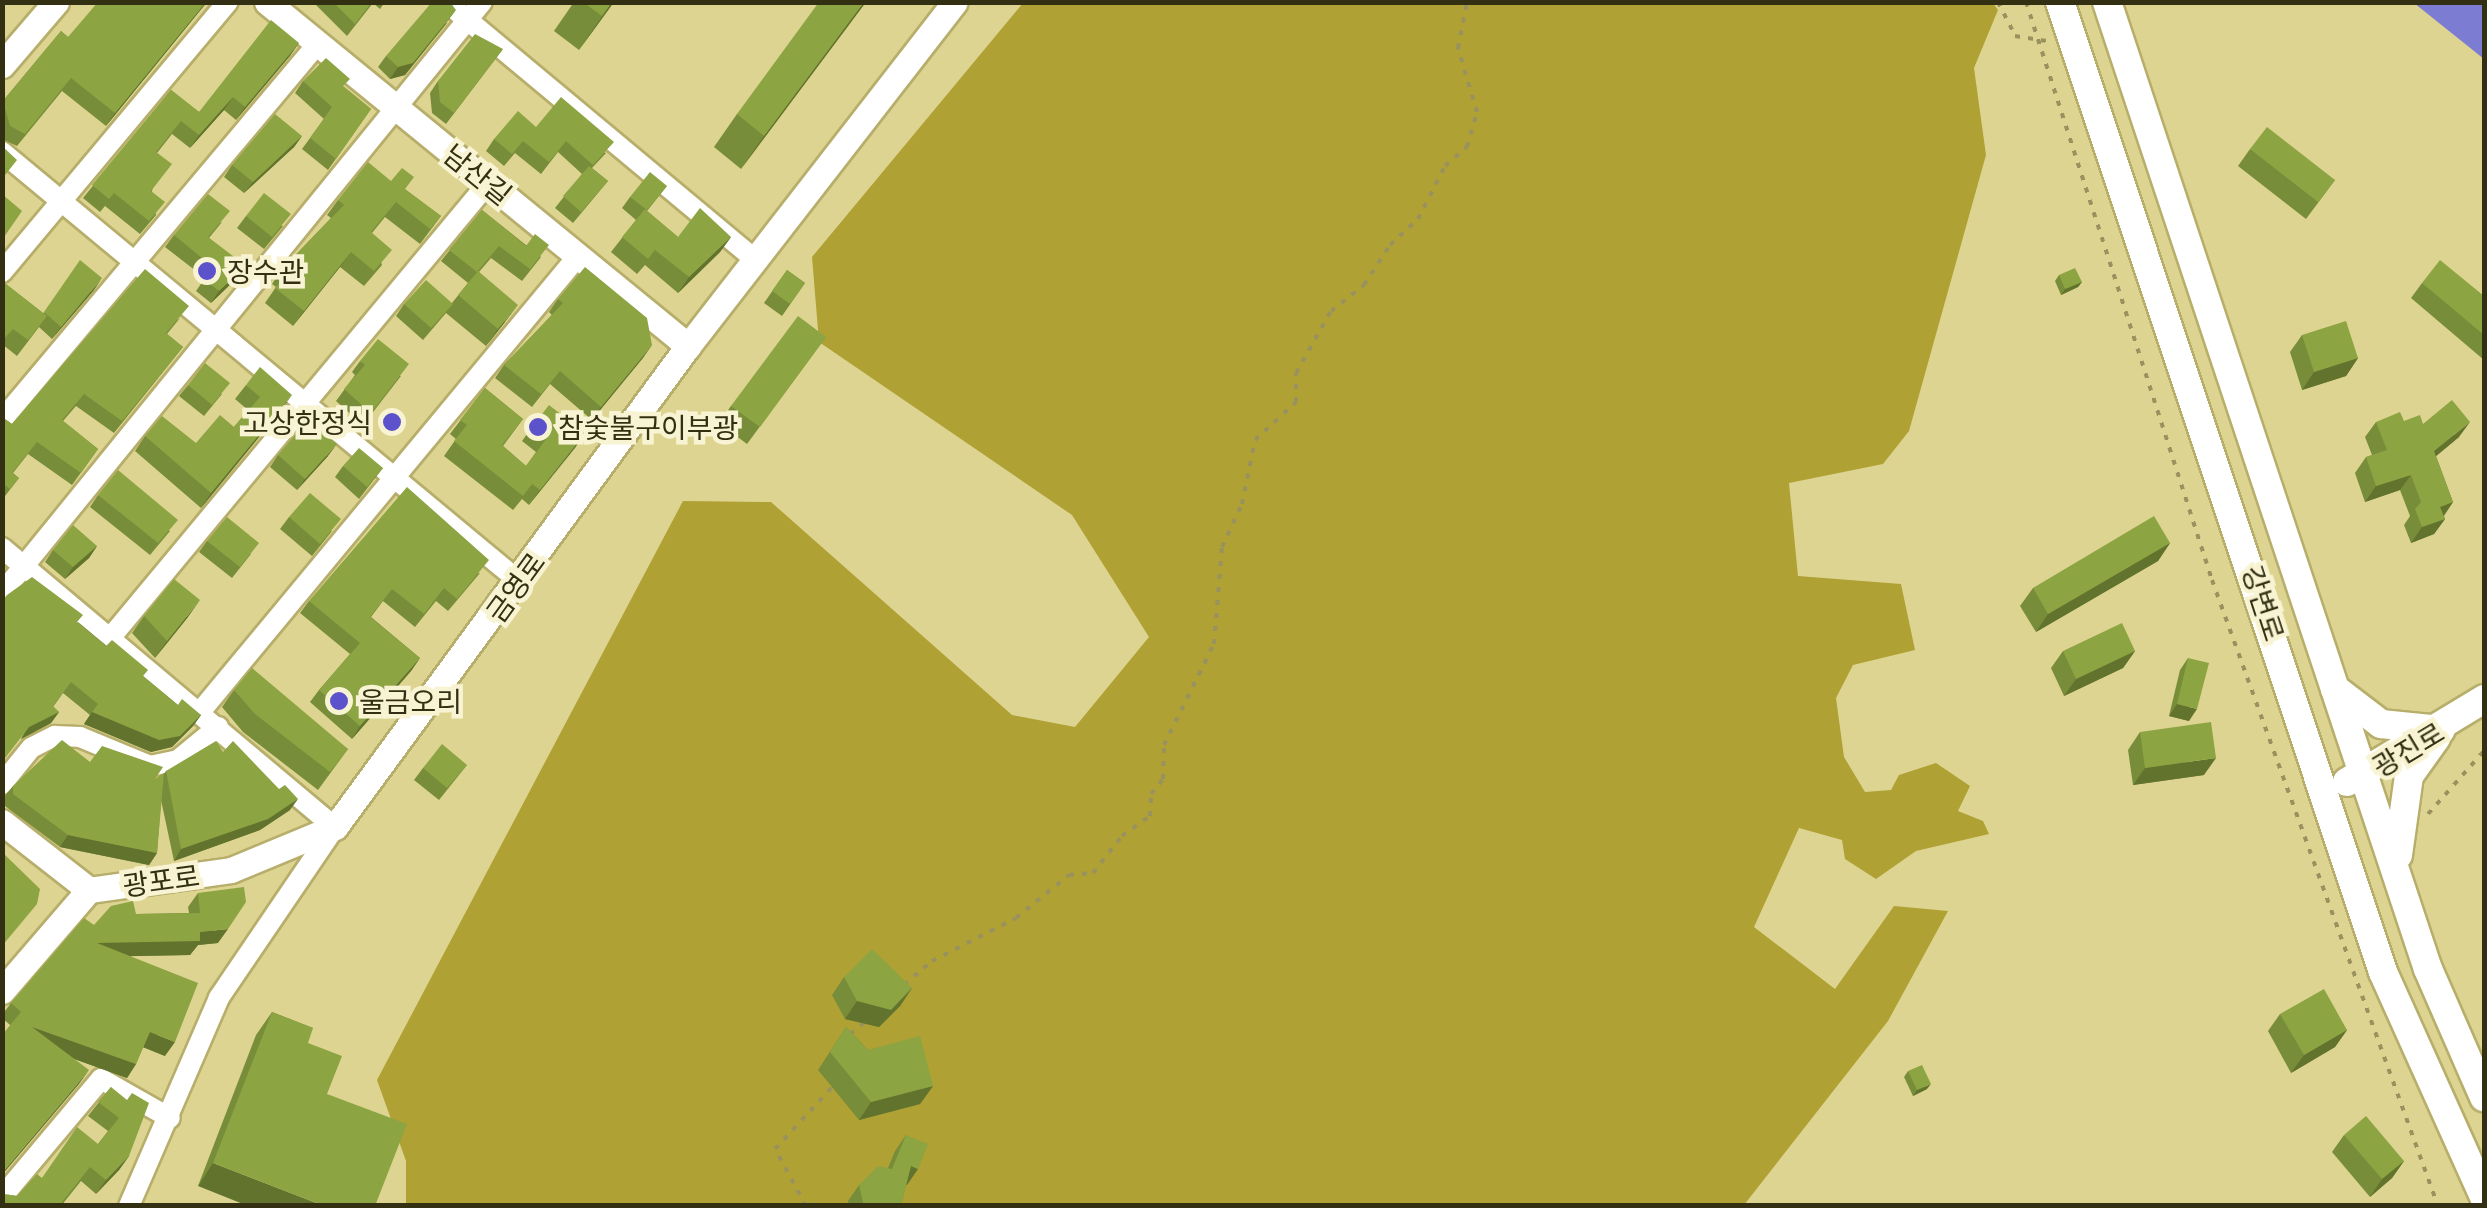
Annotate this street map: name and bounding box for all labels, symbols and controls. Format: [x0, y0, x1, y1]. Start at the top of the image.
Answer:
street label: 남산길 [437, 137, 519, 211]
place label: 장수관 [227, 254, 304, 288]
marker: 장수관 [196, 260, 218, 282]
place label: 고상한정식 [243, 405, 372, 439]
place label: 참숯불구이부광 [558, 410, 738, 444]
marker: 고상한정식 [381, 411, 403, 433]
marker: 참숯불구이부광 [527, 416, 549, 438]
street label: 금영로 [479, 546, 551, 628]
street label: 강변로 [2236, 561, 2292, 645]
place label: 울금오리 [359, 684, 462, 718]
marker: 울금오리 [328, 690, 350, 712]
street label: 광진로 [2366, 715, 2450, 783]
street label: 광포로 [120, 858, 202, 902]

